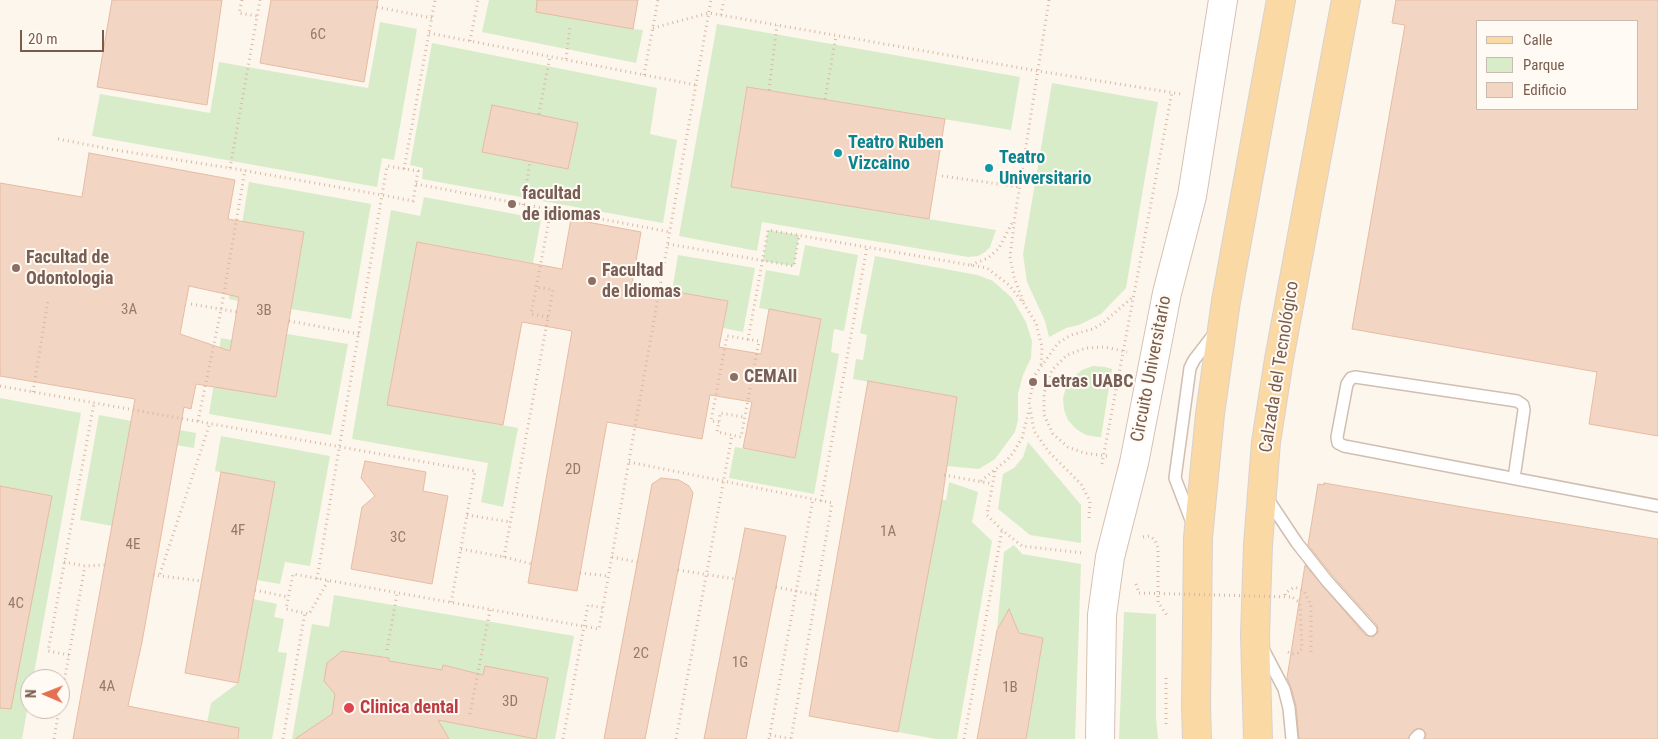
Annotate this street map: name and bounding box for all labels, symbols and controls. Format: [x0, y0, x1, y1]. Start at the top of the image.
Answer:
scale bar [22, 20, 106, 52]
legend [1476, 20, 1638, 110]
house number: 6C [310, 26, 326, 44]
text: 20 m [28, 30, 58, 48]
text: Calle [1523, 31, 1553, 49]
text: Parque [1523, 56, 1565, 74]
text: Edificio [1523, 81, 1566, 99]
place label: Teatro Ruben Vizcaino [848, 132, 944, 174]
marker: Teatro Ruben Vizcaino [832, 147, 844, 159]
place label: Teatro Universitario [999, 147, 1091, 190]
marker: Teatro Universitario [983, 162, 995, 174]
place label: facultad de idiomas [522, 183, 601, 225]
marker: facultad de idiomas [506, 198, 518, 210]
place label: Facultad de Odontologia [26, 247, 113, 290]
place label: Facultad de Idiomas [602, 260, 681, 302]
marker: Facultad de Odontologia [10, 262, 22, 274]
marker: Facultad de Idiomas [586, 275, 598, 287]
street label: Calzada del Tecnológico [1256, 280, 1304, 454]
street label: Circuito Universitario [1127, 294, 1177, 444]
house number: 3A [121, 301, 137, 319]
house number: 3B [256, 302, 272, 320]
place label: CEMAII [744, 366, 797, 388]
marker: CEMAII [728, 371, 740, 383]
place label: Letras UABC [1043, 371, 1133, 393]
marker: Letras UABC [1027, 376, 1039, 388]
house number: 2D [565, 461, 581, 479]
house number: 4F [231, 522, 245, 540]
house number: 1A [880, 523, 896, 541]
house number: 3C [390, 529, 406, 547]
house number: 4E [126, 536, 140, 554]
house number: 4C [8, 595, 24, 613]
house number: 2C [633, 645, 649, 663]
house number: 1G [732, 654, 748, 672]
north arrow [20, 669, 70, 719]
house number: 4A [99, 678, 115, 696]
house number: 1B [1002, 679, 1018, 697]
text: N [23, 689, 39, 698]
house number: 3D [502, 693, 518, 711]
place label: Clinica dental [360, 697, 459, 719]
marker: Clinica dental [342, 701, 356, 715]

